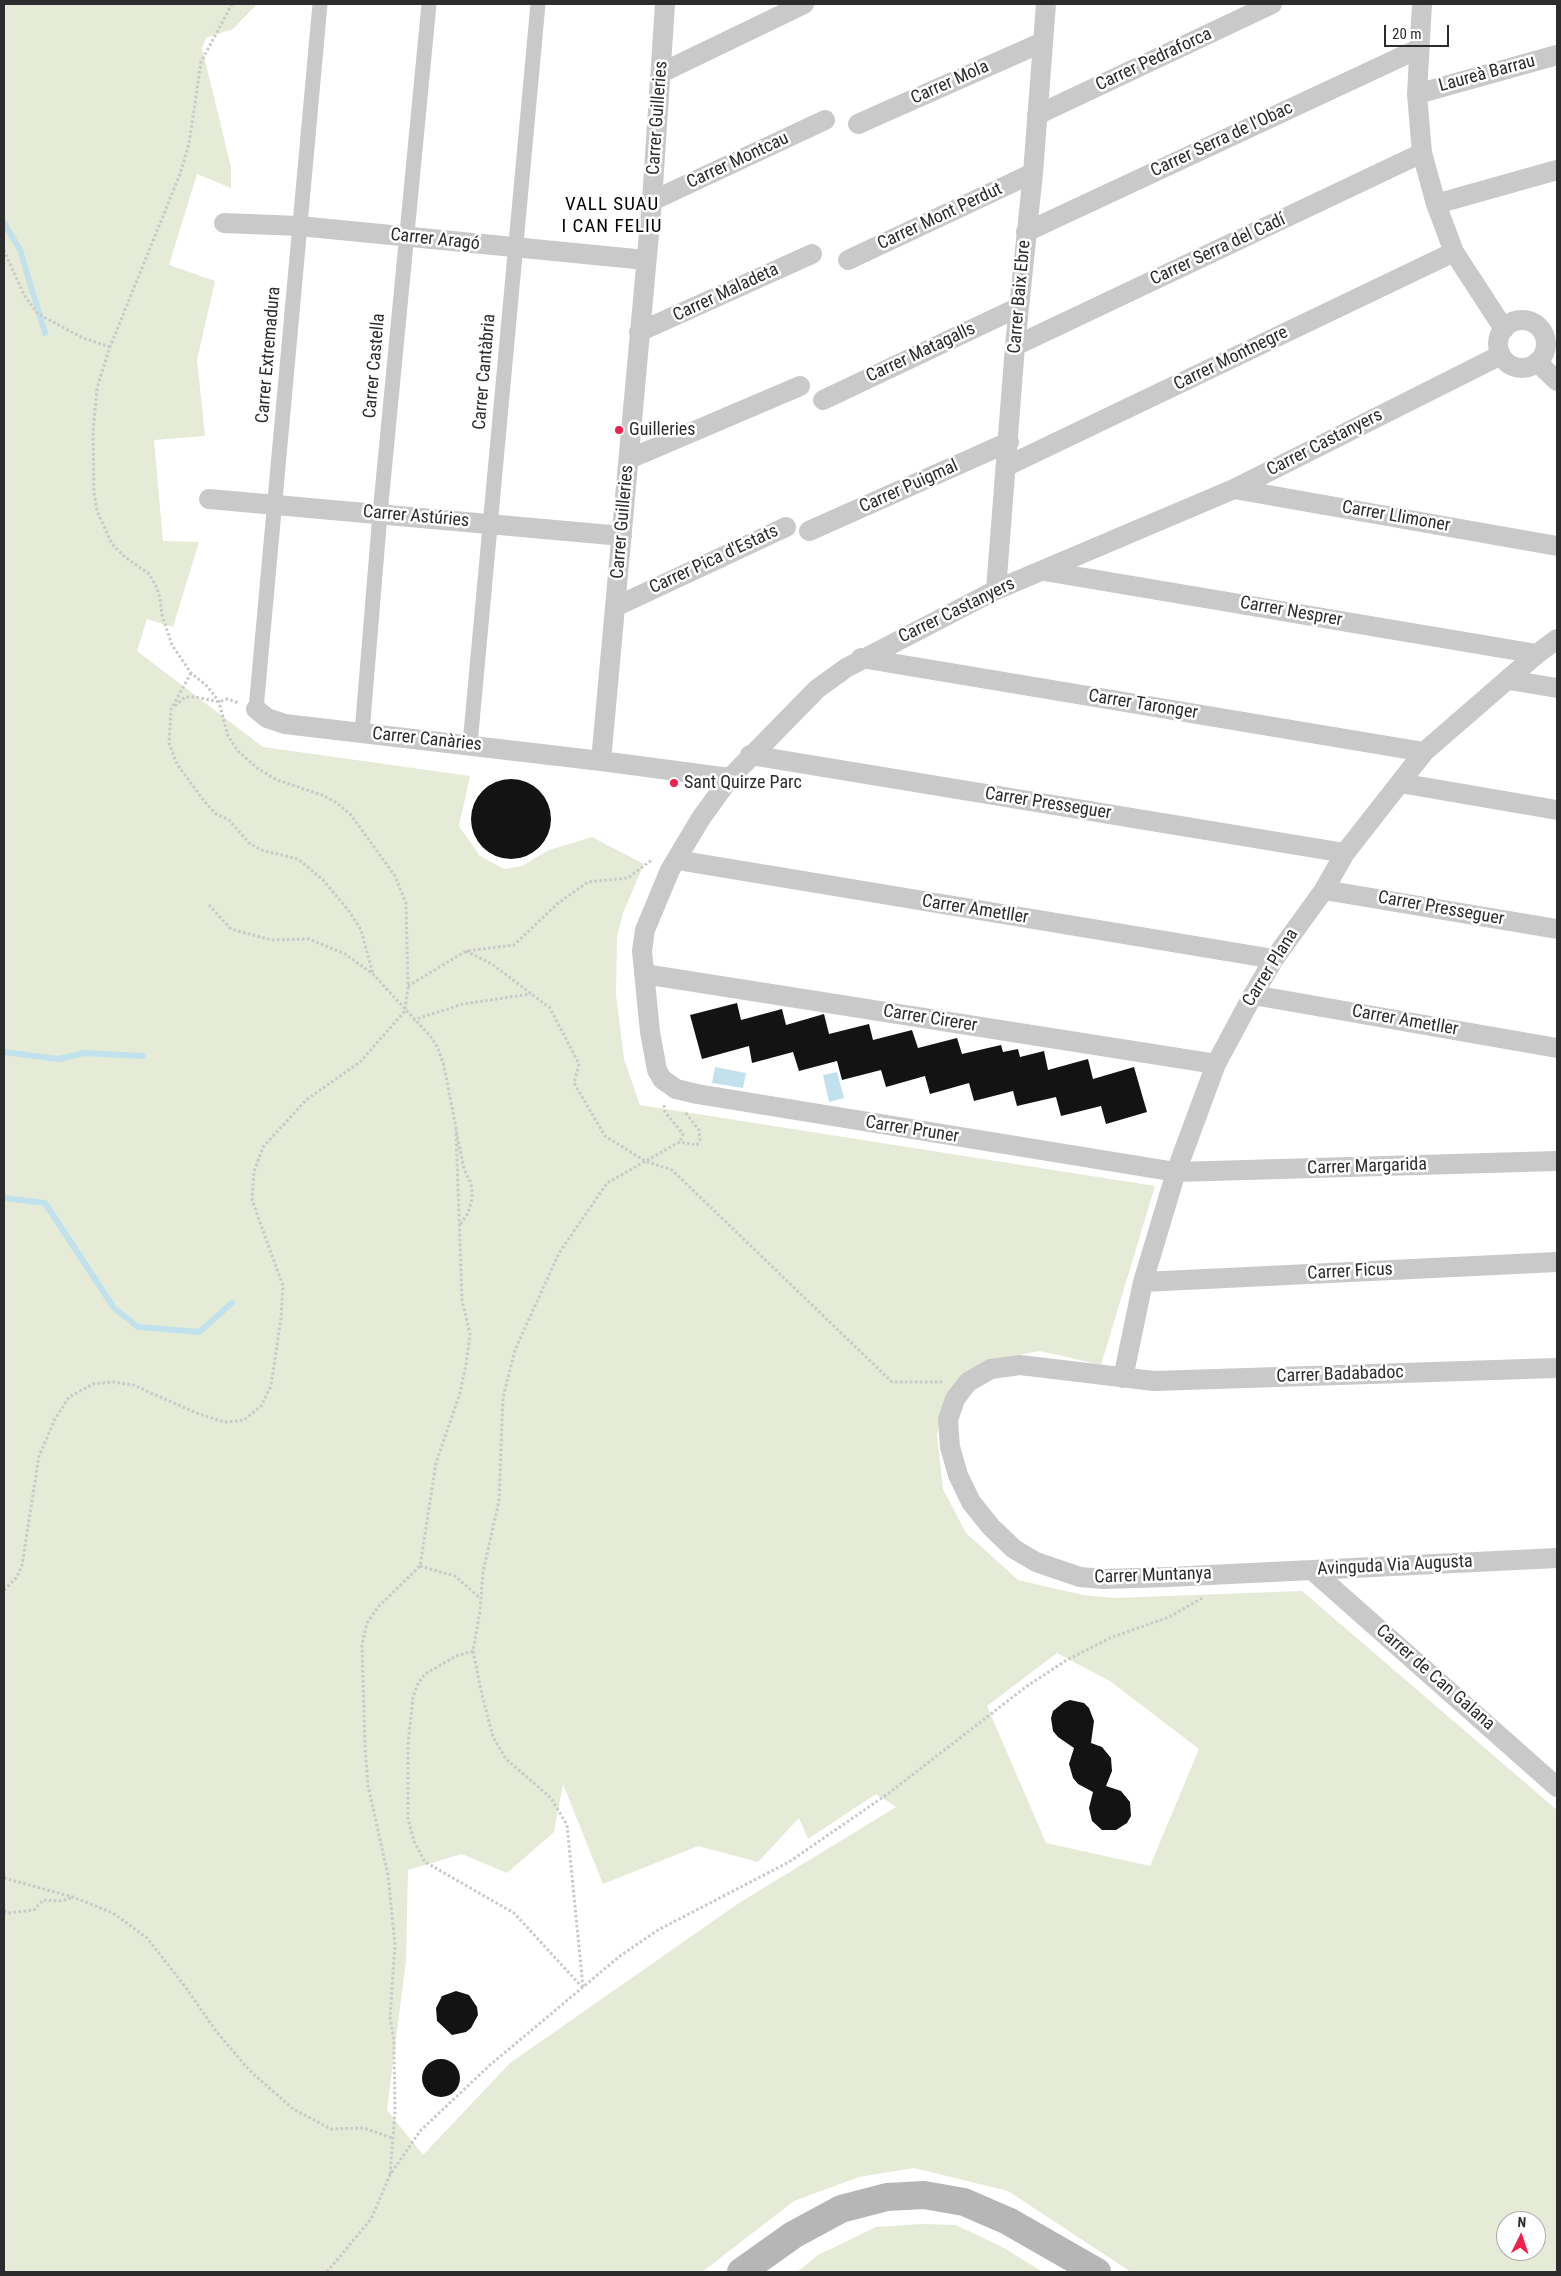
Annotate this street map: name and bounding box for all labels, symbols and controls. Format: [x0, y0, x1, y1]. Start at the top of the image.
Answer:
scale bar [1386, 15, 1451, 47]
street label: Carrer Pedraforca [1092, 24, 1216, 96]
text: 20 m [1392, 25, 1422, 43]
street label: Laureà Barrau [1436, 51, 1538, 97]
street label: Carrer Mola [908, 56, 992, 110]
street label: Carrer Guilleries [643, 60, 673, 176]
street label: Carrer Serra de l'Obac [1148, 98, 1296, 182]
street label: Carrer Montcau [684, 128, 792, 194]
street label: Carrer Mont Perdut [874, 179, 1006, 255]
district label: VALL SUAU I CAN FELIU [560, 194, 664, 238]
street label: Carrer Serra del Cadí [1147, 209, 1289, 291]
street label: Carrer Aragó [389, 225, 481, 255]
street label: Carrer Baix Ebre [1004, 239, 1036, 355]
street label: Carrer Maladeta [670, 259, 782, 327]
street label: Carrer Extremadura [252, 286, 286, 424]
street label: Carrer Castella [360, 313, 390, 419]
street label: Carrer Cantàbria [469, 313, 501, 431]
street label: Carrer Matagalls [863, 318, 979, 388]
street label: Carrer Montnegre [1170, 322, 1292, 396]
street label: Carrer Castanyers [1264, 405, 1386, 481]
place label: Guilleries [629, 419, 695, 441]
marker: Guilleries [613, 424, 625, 436]
street label: Carrer Puigmal [856, 456, 962, 518]
street label: Carrer Guilleries [607, 464, 639, 580]
street label: Carrer Llimoner [1340, 497, 1452, 537]
street label: Carrer Astúries [362, 502, 470, 532]
street label: Carrer Pica d'Estats [646, 521, 782, 599]
street label: Carrer Castanyers [895, 573, 1019, 649]
street label: Carrer Nesprer [1238, 592, 1344, 632]
street label: Carrer Taronger [1087, 686, 1199, 724]
street label: Carrer Canàries [371, 724, 483, 756]
place label: Sant Quirze Parc [684, 772, 802, 794]
marker: Sant Quirze Parc [668, 777, 680, 789]
street label: Carrer Presseguer [983, 783, 1113, 825]
street label: Carrer Presseguer [1376, 887, 1506, 931]
street label: Carrer Ametller [920, 891, 1030, 929]
street label: Carrer Plana [1239, 925, 1303, 1011]
street label: Carrer Cirerer [881, 1001, 979, 1037]
street label: Carrer Ametller [1350, 1001, 1460, 1041]
street label: Carrer Pruner [864, 1112, 960, 1148]
street label: Carrer Margarida [1307, 1154, 1427, 1180]
street label: Carrer Ficus [1307, 1259, 1393, 1285]
street label: Carrer Badabadoc [1276, 1362, 1404, 1388]
street label: Avinguda Via Augusta [1317, 1551, 1473, 1581]
street label: Carrer Muntanya [1094, 1563, 1212, 1589]
street label: Carrer de Can Galana [1371, 1621, 1499, 1735]
north arrow [1496, 2211, 1546, 2261]
text: N [1517, 2214, 1527, 2230]

